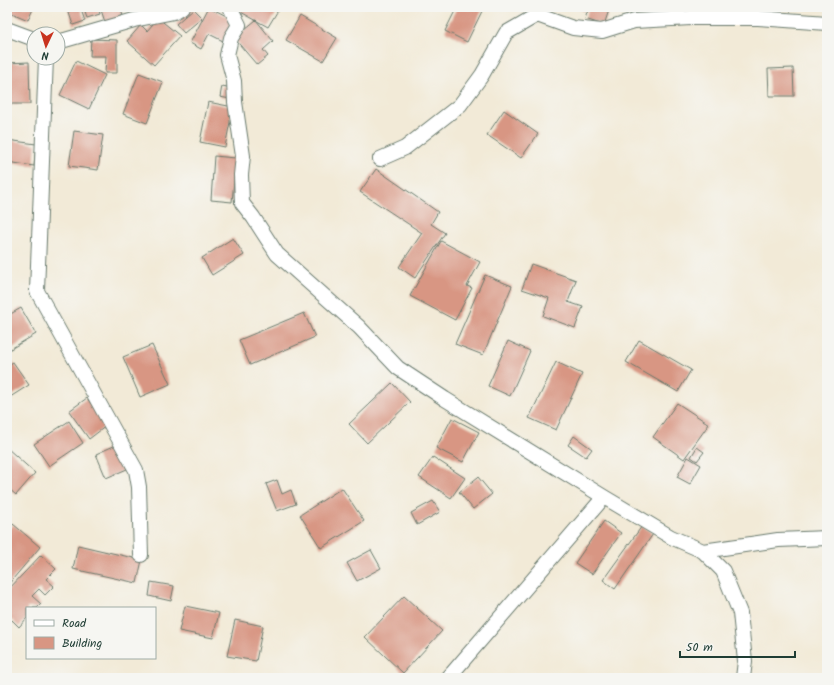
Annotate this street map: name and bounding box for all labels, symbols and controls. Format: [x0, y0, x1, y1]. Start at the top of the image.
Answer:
north arrow [26, 26, 66, 66]
text: N [41, 46, 49, 64]
legend [26, 607, 156, 659]
text: Road [62, 614, 87, 633]
scale bar [680, 633, 795, 659]
text: Building [62, 634, 102, 653]
text: 50 m [686, 638, 713, 657]

